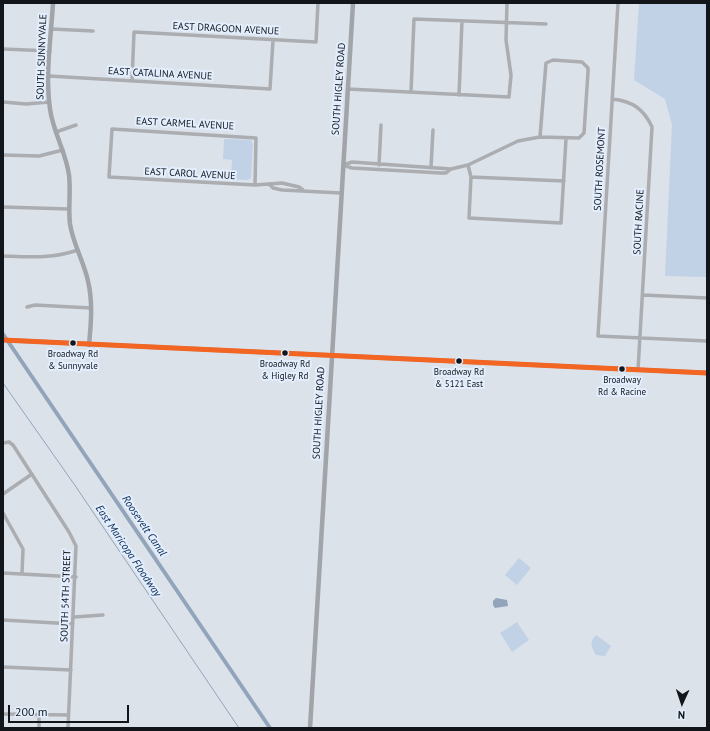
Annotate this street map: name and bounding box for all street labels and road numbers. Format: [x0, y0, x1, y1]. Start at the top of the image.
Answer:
street label: SOUTH SUNNYVALE [35, 14, 49, 100]
street label: EAST DRAGOON AVENUE [172, 20, 280, 38]
street label: SOUTH HIGLEY ROAD [330, 42, 348, 136]
street label: EAST CATALINA AVENUE [108, 65, 212, 83]
street label: EAST CARMEL AVENUE [136, 115, 234, 133]
street label: SOUTH ROSEMONT [592, 127, 608, 211]
street label: EAST CAROL AVENUE [144, 166, 236, 182]
street label: SOUTH RACINE [631, 189, 647, 255]
street label: SOUTH HIGLEY ROAD [311, 366, 327, 460]
street label: SOUTH 54TH STREET [58, 550, 74, 642]

